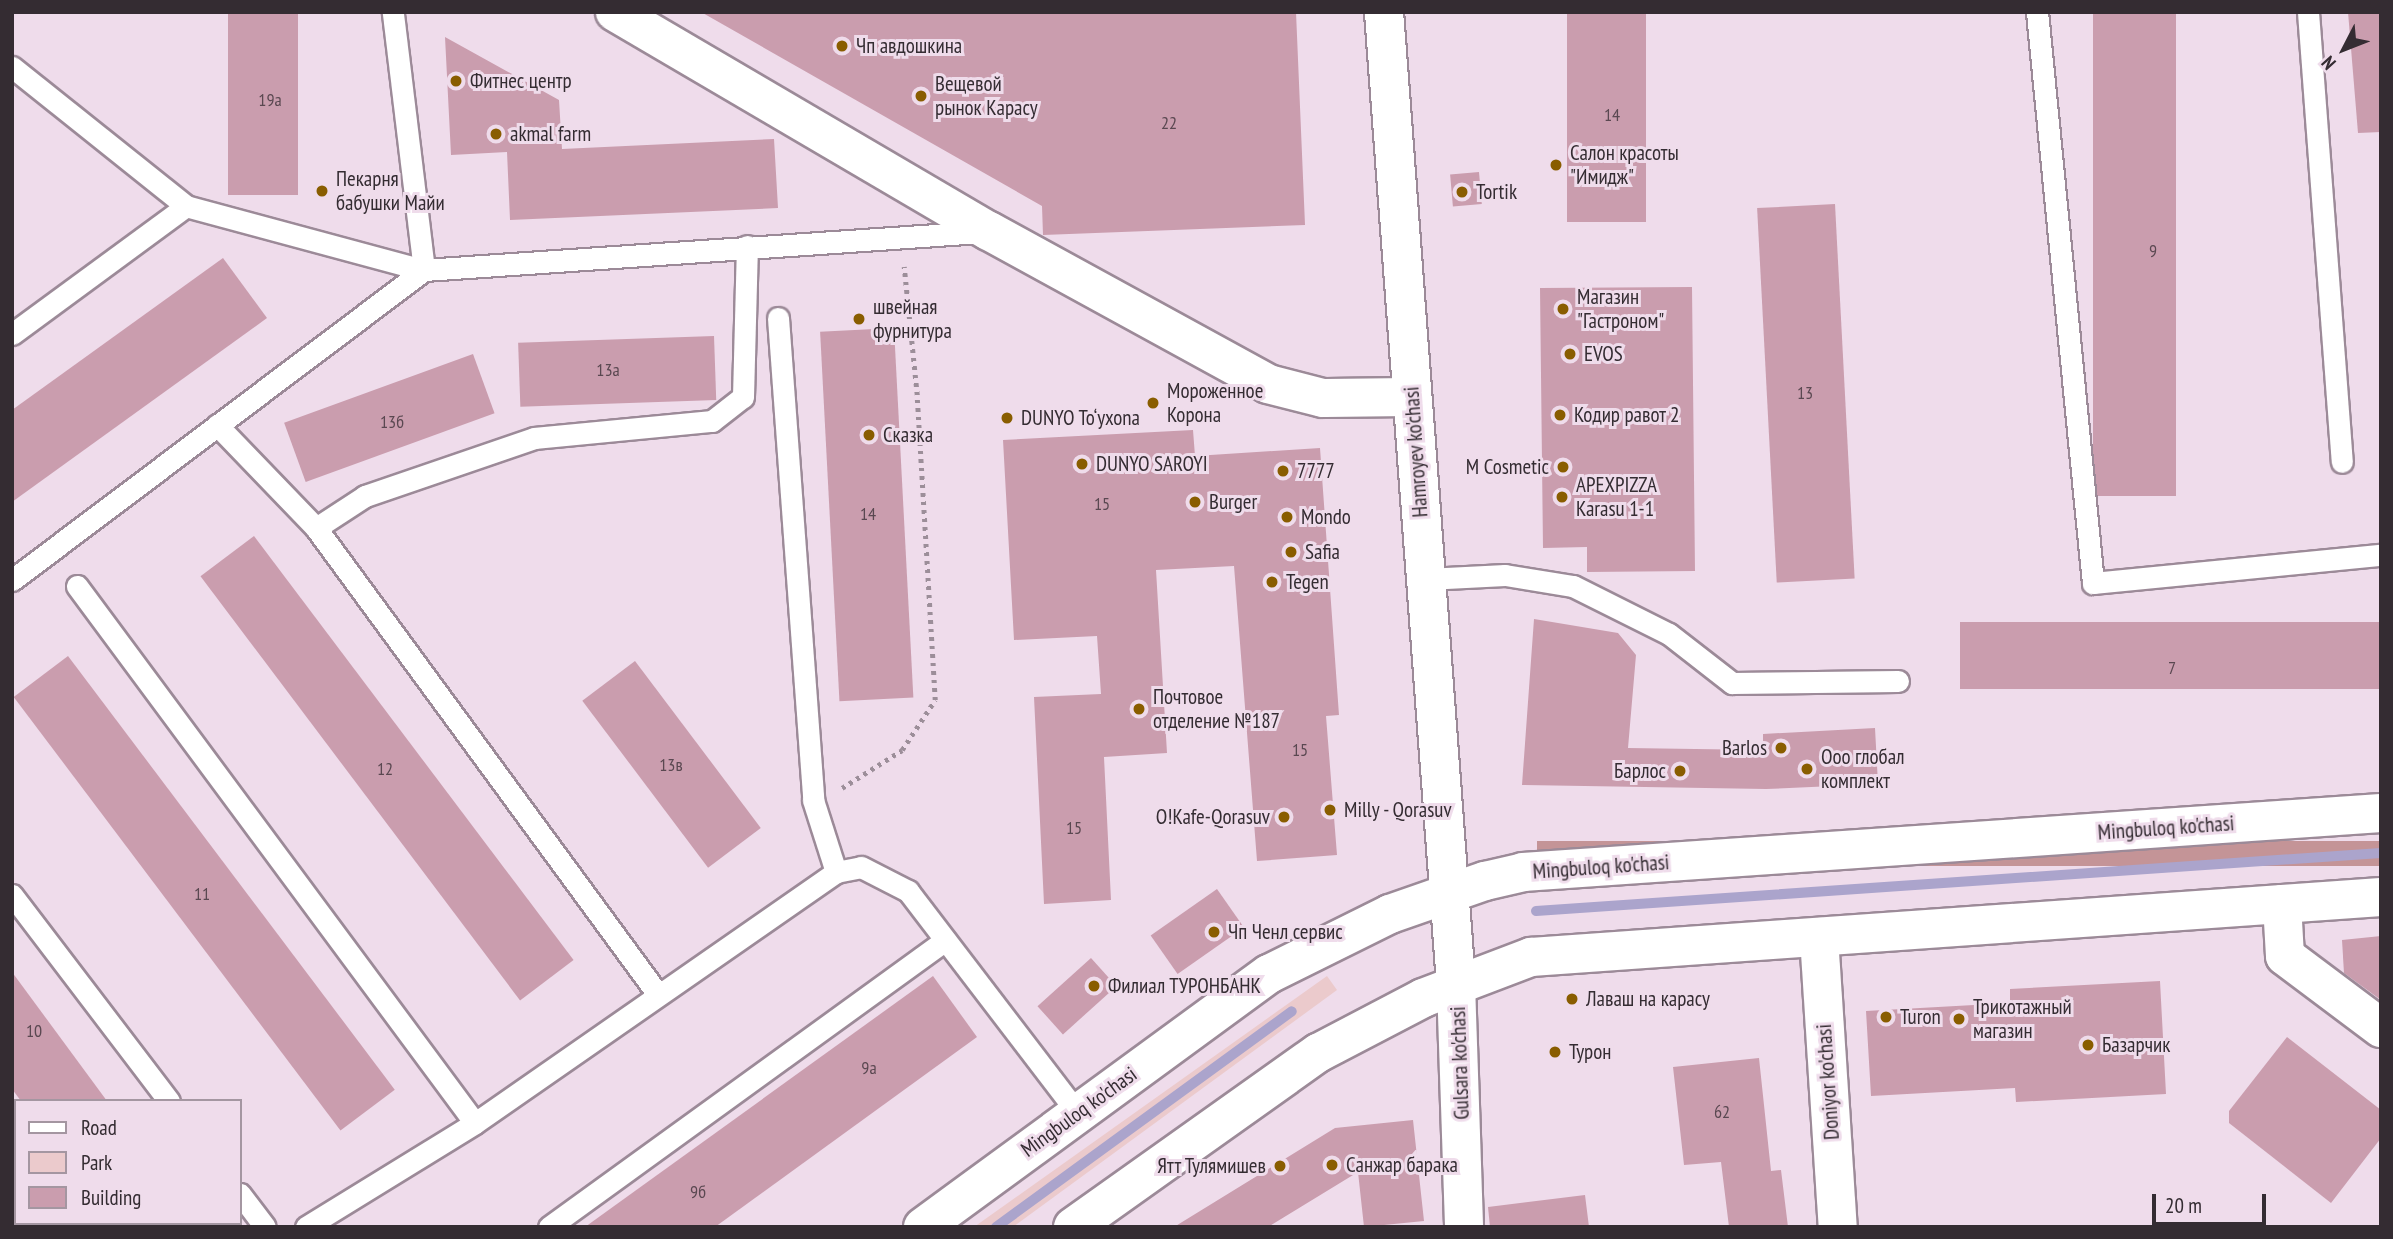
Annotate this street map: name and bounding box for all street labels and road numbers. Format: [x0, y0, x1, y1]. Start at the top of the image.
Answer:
street label: Hamroyev ko'chasi [1399, 385, 1433, 519]
street label: Mingbuloq ko'chasi [2097, 811, 2235, 845]
street label: Mingbuloq ko'chasi [1532, 850, 1670, 884]
street label: Gulsara ko'chasi [1445, 1006, 1475, 1120]
street label: Doniyor ko'chasi [1811, 1023, 1845, 1141]
street label: Mingbuloq ko'chasi [1016, 1062, 1142, 1162]

